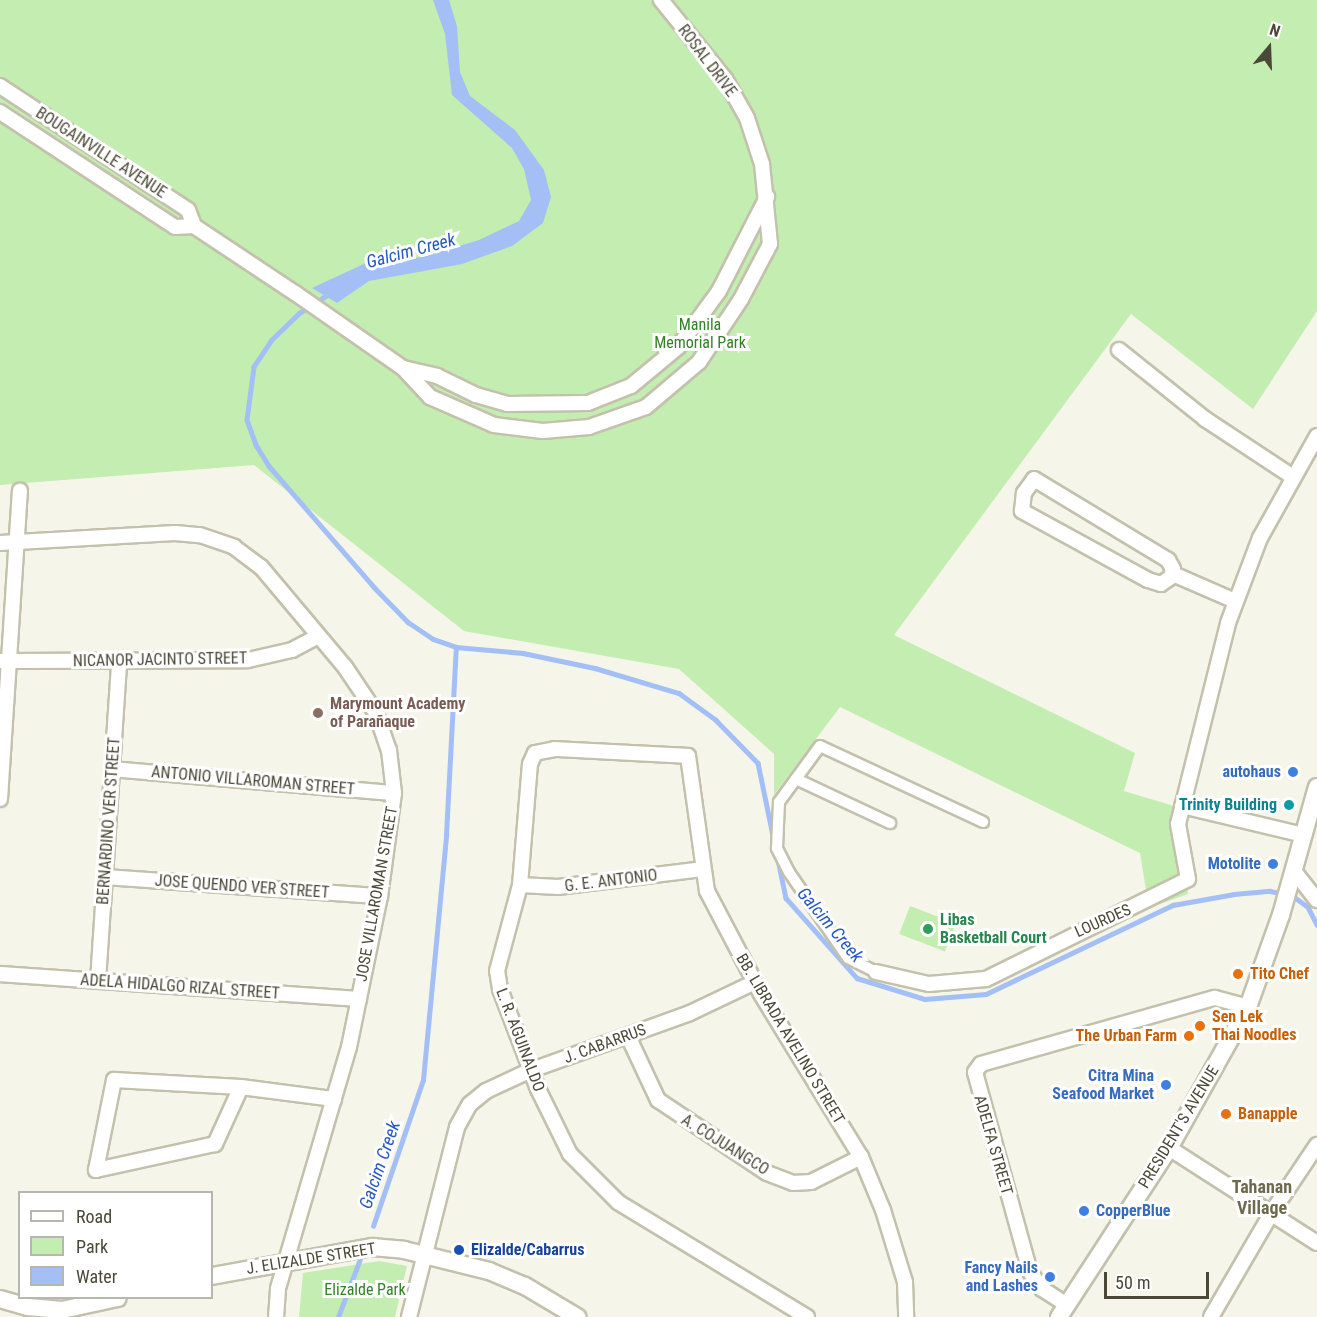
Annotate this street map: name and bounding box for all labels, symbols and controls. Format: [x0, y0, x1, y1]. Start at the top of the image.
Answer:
north arrow [1239, 18, 1299, 78]
text: N [1267, 20, 1283, 41]
street label: ROSAL DRIVE [674, 21, 740, 101]
street label: BOUGAINVILLE AVENUE [32, 104, 170, 202]
water label: Galcim Creek [364, 229, 458, 273]
park label: Manila Memorial Park [654, 315, 746, 353]
street label: NICANOR JACINTO STREET [73, 649, 247, 671]
place label: Marymount Academy of Parañaque [330, 694, 465, 732]
marker: Marymount Academy of Parañaque [311, 706, 325, 720]
street label: BERNARDINO VER STREET [94, 737, 124, 905]
place label: autohaus [1222, 762, 1281, 782]
street label: ANTONIO VILLAROMAN STREET [151, 763, 355, 799]
marker: autohaus [1286, 765, 1300, 779]
place label: Trinity Building [1179, 795, 1277, 815]
marker: Trinity Building [1282, 798, 1296, 812]
street label: JOSE VILLAROMAN STREET [352, 805, 402, 983]
place label: Motolite [1208, 854, 1261, 874]
marker: Motolite [1266, 857, 1280, 871]
street label: G. E. ANTONIO [563, 866, 659, 896]
street label: JOSE QUENDO VER STREET [154, 871, 330, 903]
water label: Galcim Creek [792, 883, 868, 967]
street label: LOURDES [1072, 900, 1134, 942]
place label: Libas Basketball Court [940, 910, 1047, 948]
marker: Libas Basketball Court [921, 922, 935, 936]
street label: BB. LIBRADA AVELINO STREET [732, 950, 848, 1128]
place label: Tito Chef [1250, 964, 1309, 984]
marker: Tito Chef [1231, 967, 1245, 981]
street label: ADELA HIDALGO RIZAL STREET [80, 970, 280, 1004]
street label: L. R. AGUINALDO [491, 986, 549, 1094]
place label: Sen Lek Thai Noodles [1212, 1007, 1296, 1045]
marker: Sen Lek Thai Noodles [1193, 1019, 1207, 1033]
street label: J. CABARRUS [561, 1020, 649, 1068]
place label: The Urban Farm [1076, 1026, 1177, 1046]
marker: The Urban Farm [1182, 1029, 1196, 1043]
street label: PRESIDENT'S AVENUE [1135, 1062, 1223, 1192]
place label: Citra Mina Seafood Market [1052, 1066, 1154, 1104]
marker: Citra Mina Seafood Market [1159, 1078, 1173, 1092]
street label: ADELFA STREET [970, 1093, 1016, 1197]
place label: Banapple [1238, 1104, 1297, 1124]
marker: Banapple [1219, 1107, 1233, 1121]
street label: A. COJUANGCO [678, 1110, 772, 1180]
water label: Galcim Creek [355, 1118, 405, 1212]
district label: Tahanan Village [1232, 1177, 1292, 1220]
legend [18, 1191, 213, 1299]
place label: CopperBlue [1096, 1201, 1170, 1221]
marker: CopperBlue [1077, 1204, 1091, 1218]
text: Road [76, 1206, 112, 1227]
text: Park [76, 1236, 108, 1257]
street label: J. ELIZALDE STREET [245, 1239, 377, 1279]
place label: Elizalde/Cabarrus [471, 1240, 584, 1260]
marker: Elizalde/Cabarrus [452, 1243, 466, 1257]
place label: Fancy Nails and Lashes [964, 1258, 1038, 1296]
scale bar [1107, 1260, 1212, 1298]
text: Water [76, 1266, 117, 1287]
marker: Fancy Nails and Lashes [1043, 1270, 1057, 1284]
text: 50 m [1115, 1272, 1150, 1293]
park label: Elizalde Park [324, 1280, 406, 1300]

